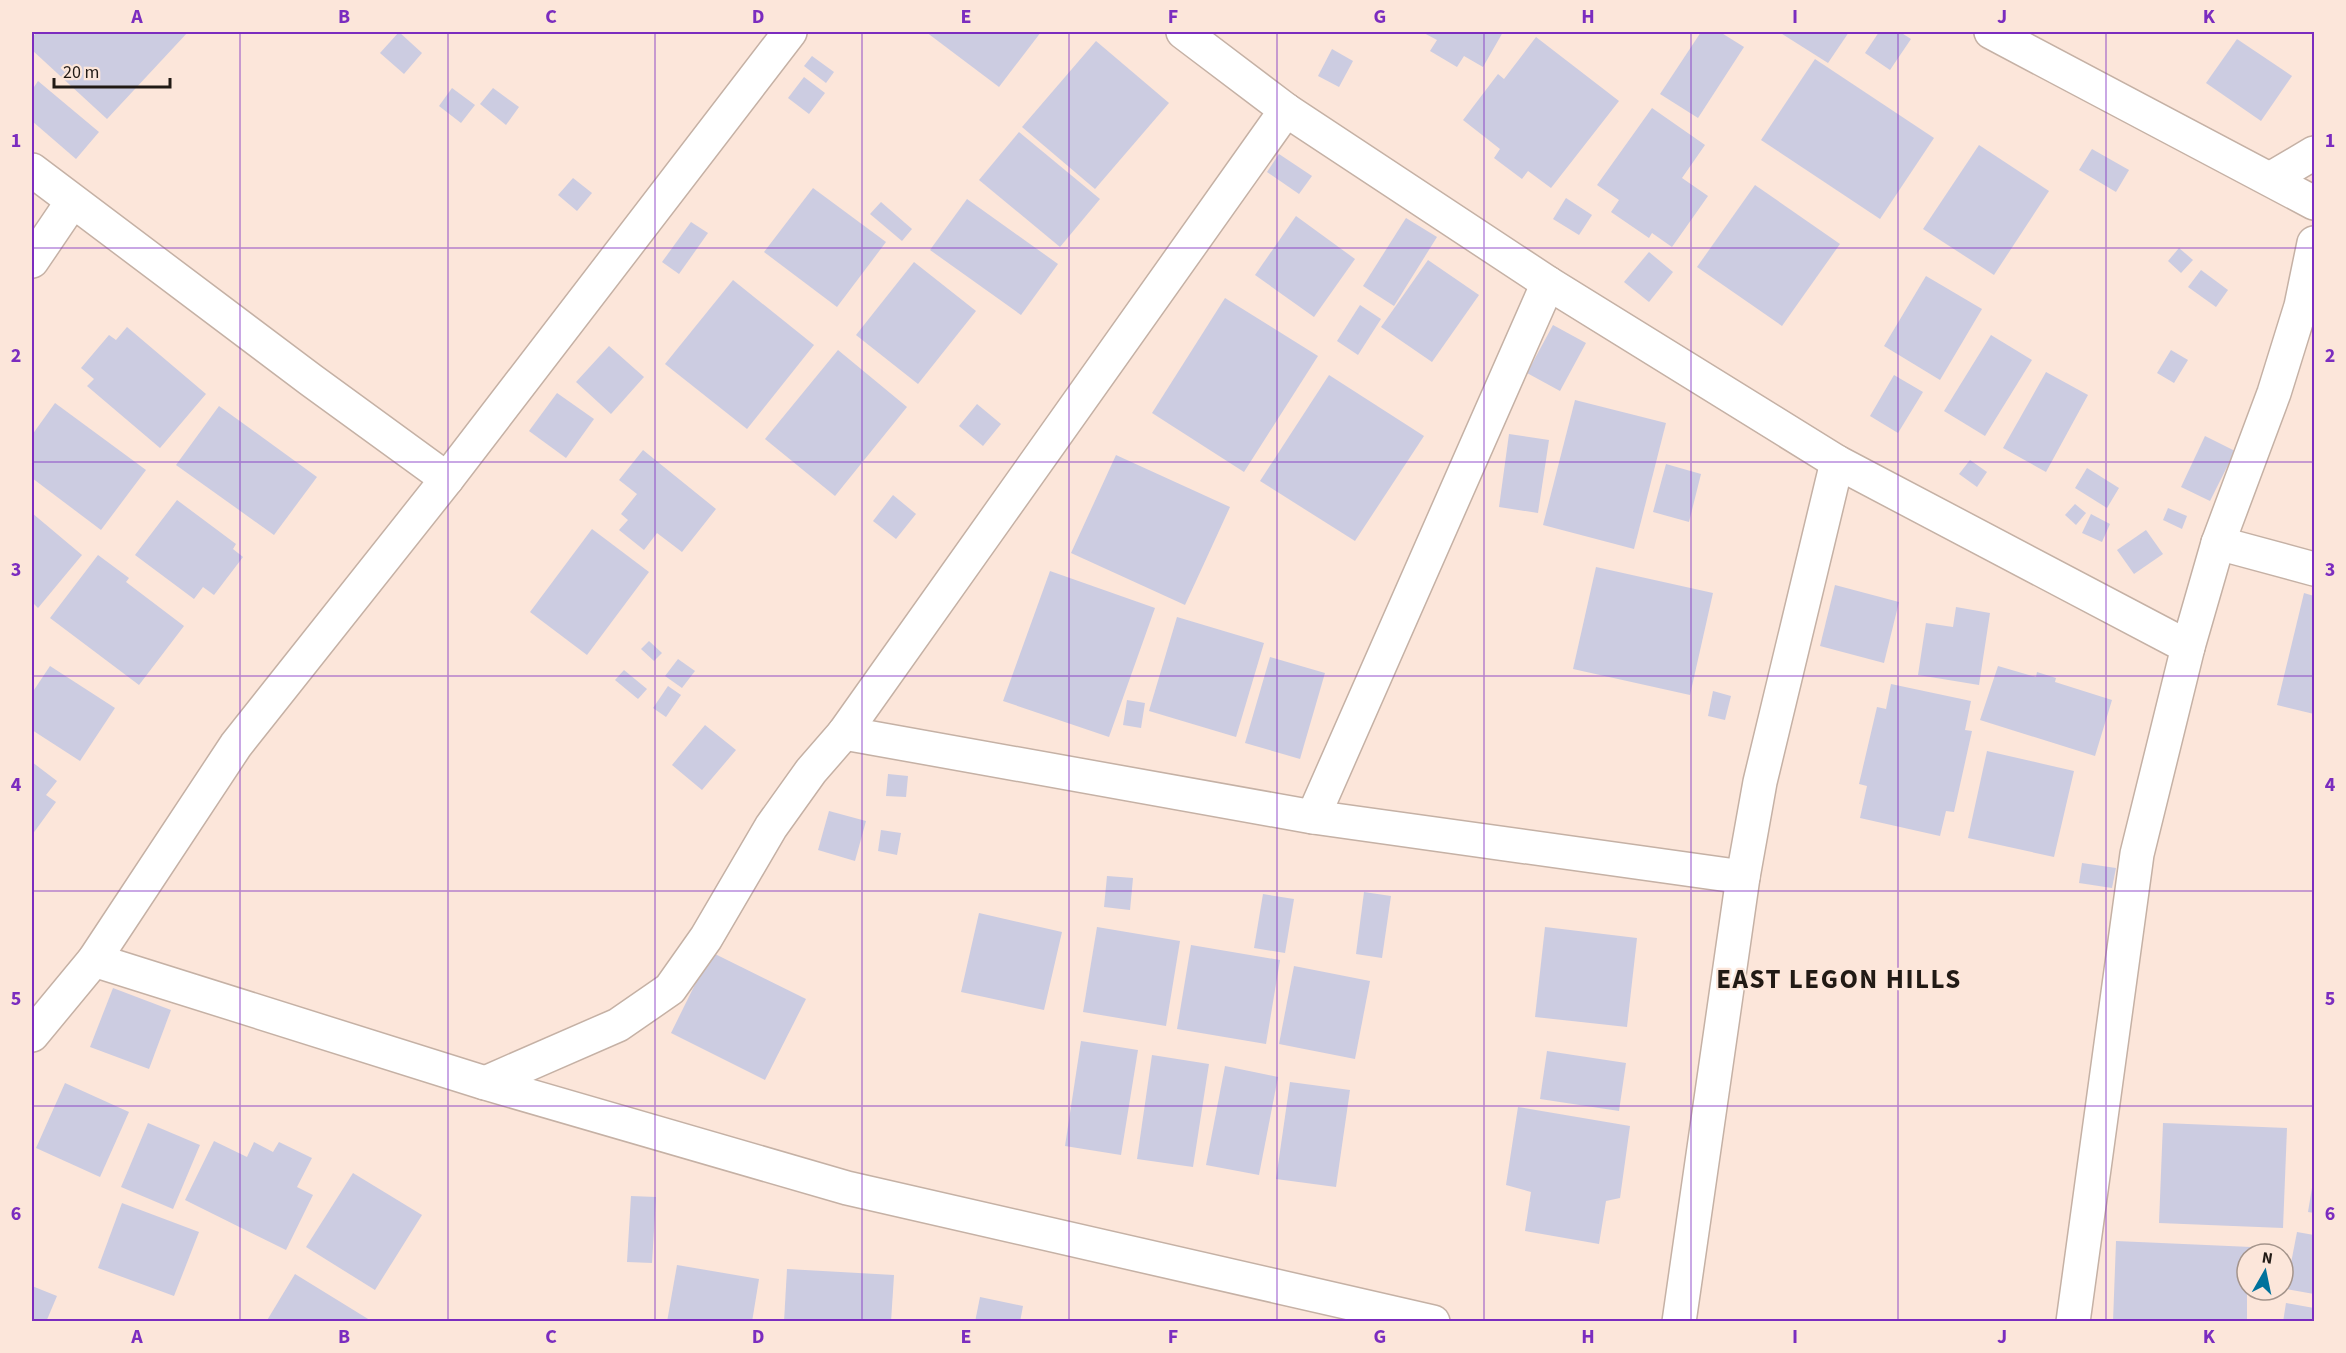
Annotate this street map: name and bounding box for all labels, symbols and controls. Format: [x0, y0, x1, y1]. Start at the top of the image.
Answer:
text: A [130, 3, 143, 31]
text: B [338, 3, 350, 31]
text: C [545, 3, 557, 31]
text: D [752, 3, 764, 31]
text: E [961, 3, 971, 31]
text: F [1168, 3, 1178, 31]
text: G [1374, 3, 1386, 31]
text: H [1581, 3, 1595, 31]
text: I [1792, 3, 1798, 31]
text: J [1997, 3, 2007, 31]
text: K [2203, 3, 2216, 31]
scale bar [54, 51, 170, 89]
text: 20 m [63, 60, 99, 85]
text: 1 [11, 127, 21, 155]
text: 1 [2325, 127, 2335, 155]
text: 2 [11, 342, 21, 370]
text: 2 [2325, 342, 2335, 370]
text: 3 [11, 556, 21, 584]
text: 3 [2325, 556, 2335, 584]
text: 4 [11, 771, 22, 799]
text: 4 [2325, 771, 2336, 799]
district label: EAST LEGON HILLS [1716, 960, 1962, 999]
text: 5 [11, 985, 21, 1013]
text: 5 [2325, 985, 2335, 1013]
text: 6 [11, 1200, 21, 1228]
text: 6 [2325, 1200, 2335, 1228]
north arrow [2235, 1242, 2295, 1302]
text: N [2260, 1246, 2274, 1270]
text: A [130, 1323, 143, 1351]
text: B [338, 1323, 350, 1351]
text: C [545, 1323, 557, 1351]
text: D [752, 1323, 764, 1351]
text: E [961, 1323, 971, 1351]
text: F [1168, 1323, 1178, 1351]
text: G [1374, 1323, 1386, 1351]
text: H [1581, 1323, 1595, 1351]
text: I [1792, 1323, 1798, 1351]
text: J [1997, 1323, 2007, 1351]
text: K [2203, 1323, 2216, 1351]

